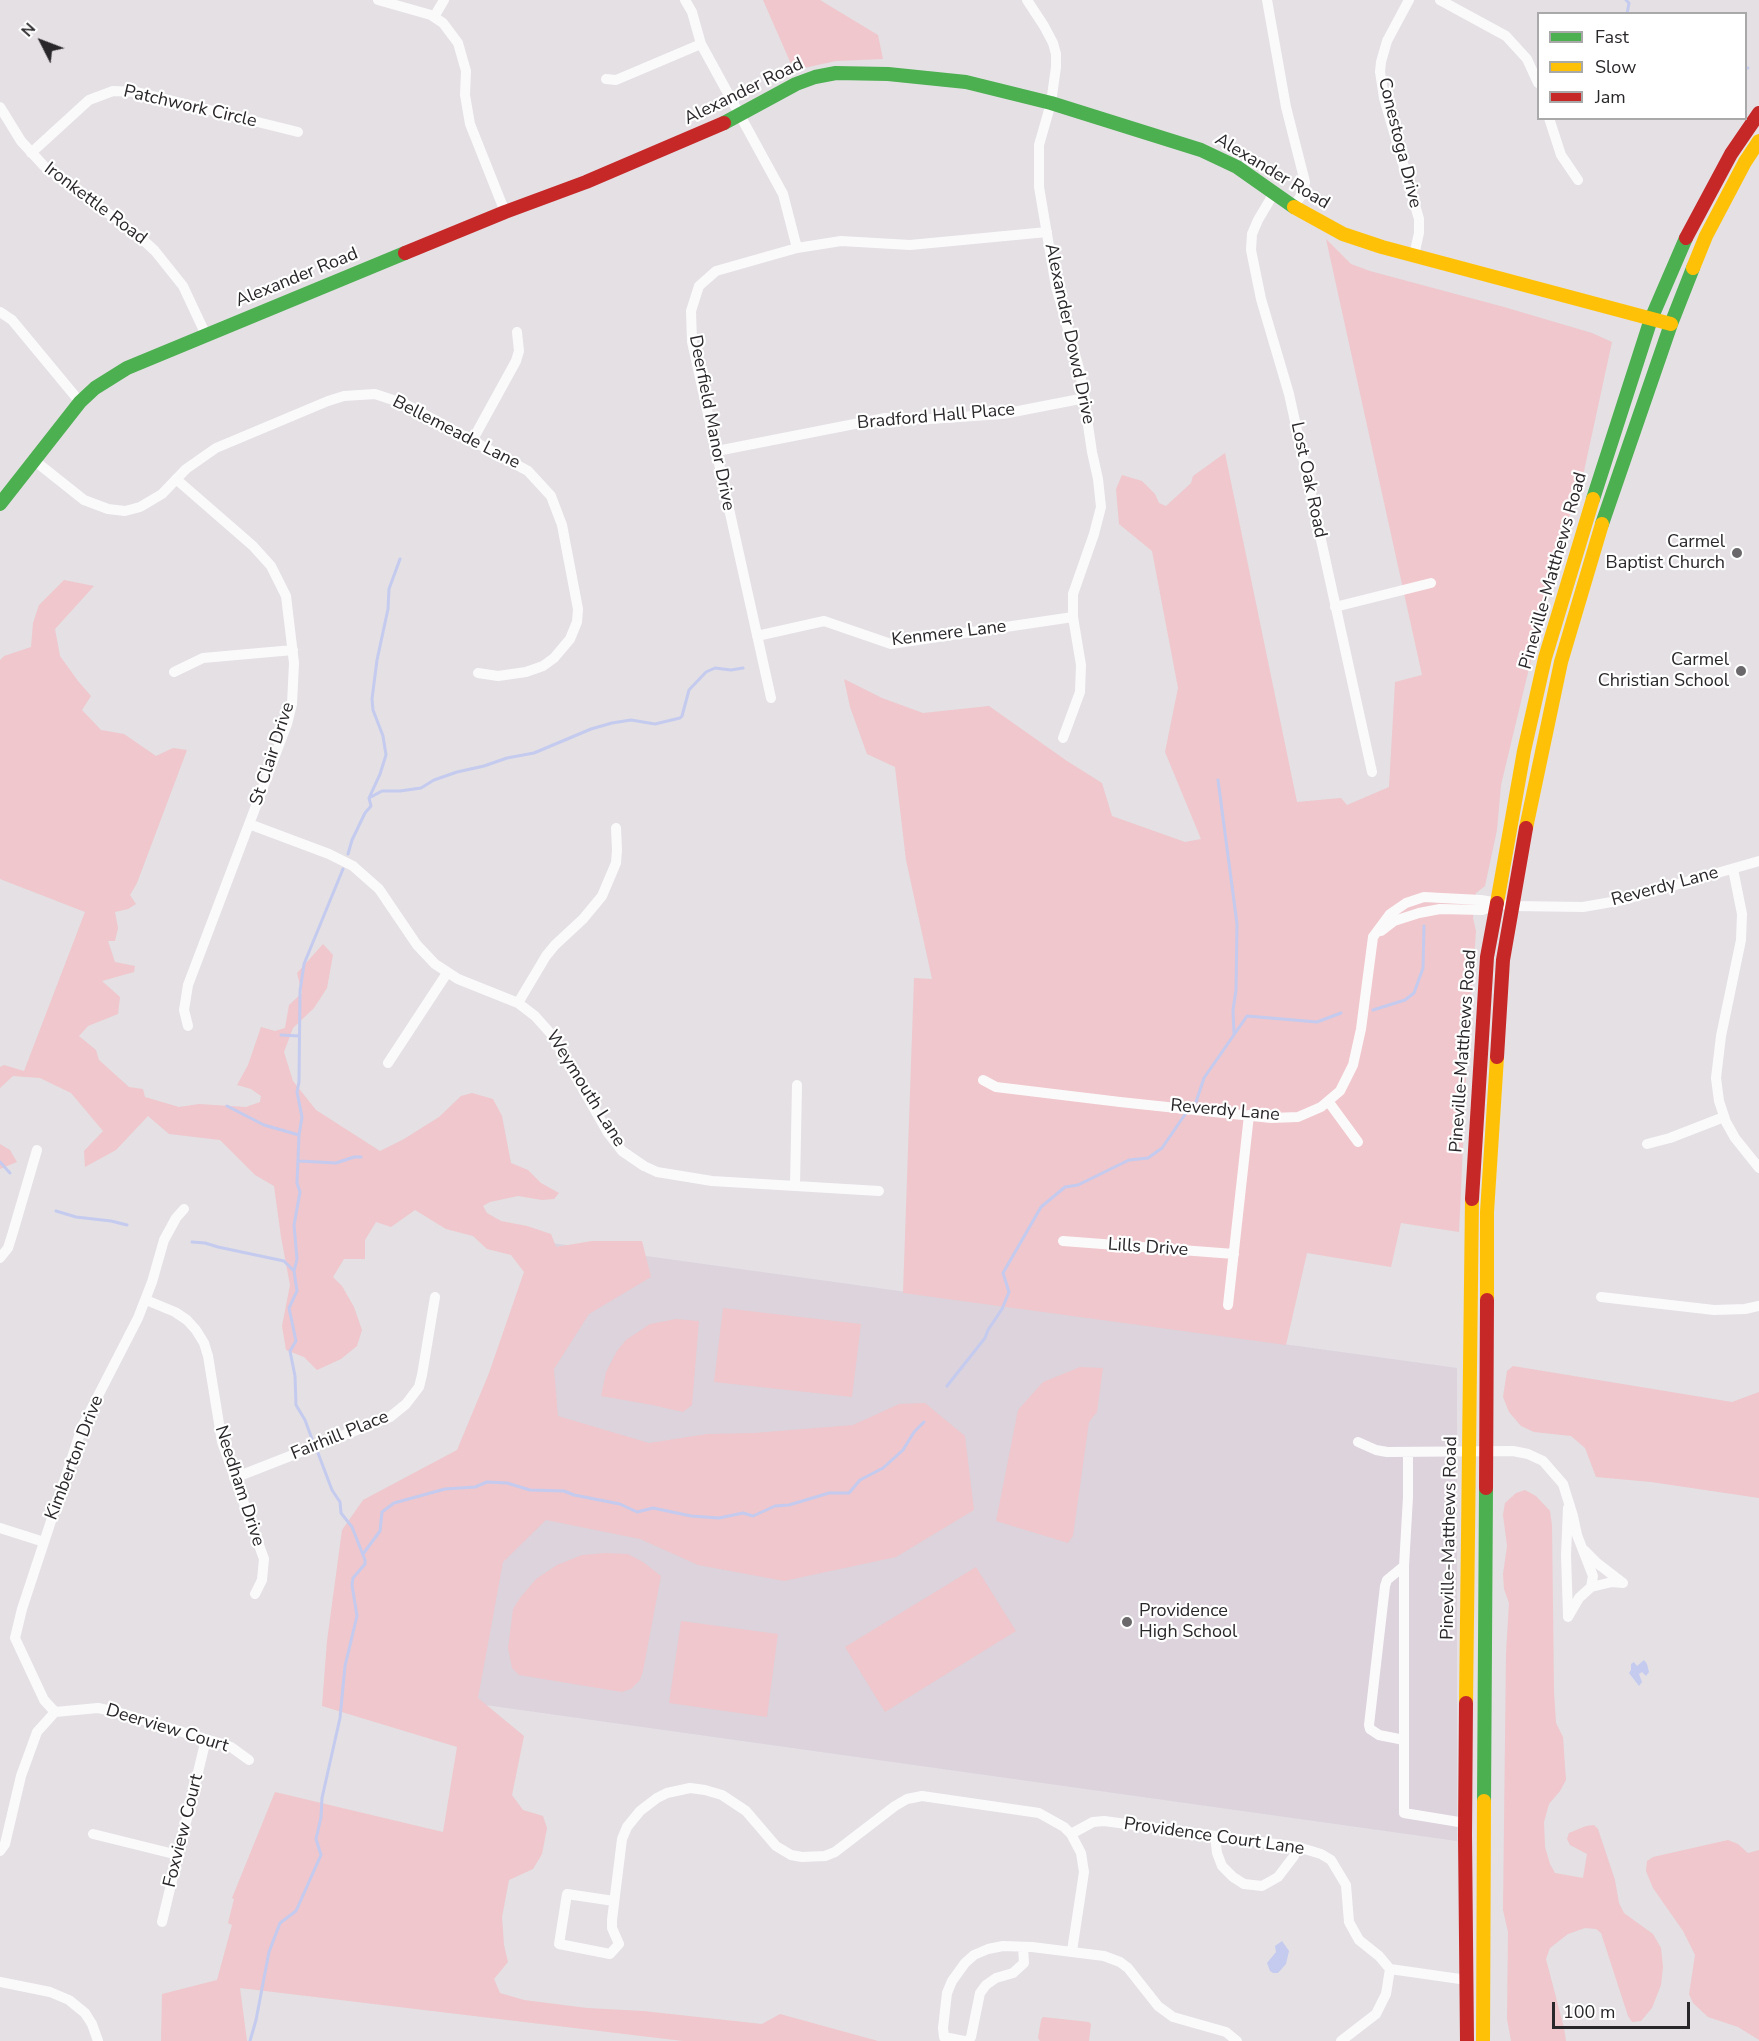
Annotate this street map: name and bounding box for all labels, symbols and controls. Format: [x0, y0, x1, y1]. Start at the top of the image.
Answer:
north arrow [12, 12, 72, 72]
legend [1537, 12, 1747, 120]
text: N [16, 18, 41, 42]
text: Fast [1595, 25, 1629, 49]
street label: Alexander Road [681, 54, 807, 130]
text: Slow [1595, 55, 1636, 79]
street label: Conestoga Drive [1372, 76, 1426, 210]
street label: Patchwork Circle [121, 81, 259, 133]
text: Jam [1595, 85, 1626, 109]
street label: Alexander Road [1211, 129, 1333, 215]
street label: Ironkettle Road [39, 158, 151, 250]
street label: Alexander Dowd Drive [1039, 242, 1099, 426]
street label: Alexander Road [233, 244, 361, 312]
street label: Deerfield Manor Drive [683, 333, 739, 513]
street label: Bellemeade Lane [389, 392, 523, 474]
street label: Bradford Hall Place [856, 399, 1016, 435]
street label: Lost Oak Road [1285, 420, 1331, 540]
street label: Pineville-Matthews Road [1516, 470, 1592, 672]
place label: Carmel Baptist Church [1606, 532, 1725, 574]
marker: Carmel Baptist Church [1730, 546, 1744, 560]
street label: Kenmere Lane [890, 616, 1008, 652]
place label: Carmel Christian School [1598, 650, 1729, 692]
marker: Carmel Christian School [1734, 664, 1748, 678]
street label: St Clair Drive [246, 700, 300, 808]
street label: Reverdy Lane [1609, 862, 1721, 912]
street label: Pineville-Matthews Road [1446, 949, 1482, 1153]
street label: Weymouth Lane [541, 1027, 629, 1151]
street label: Reverdy Lane [1169, 1095, 1281, 1127]
street label: Lills Drive [1107, 1234, 1189, 1262]
street label: Kimberton Drive [41, 1393, 109, 1523]
street label: Fairhill Place [288, 1407, 392, 1465]
street label: Needham Drive [209, 1423, 269, 1549]
street label: Pineville-Matthews Road [1437, 1436, 1463, 1640]
place label: Providence High School [1139, 1601, 1237, 1644]
marker: Providence High School [1120, 1615, 1134, 1629]
street label: Deerview Court [103, 1700, 231, 1758]
street label: Foxview Court [159, 1772, 209, 1890]
street label: Providence Court Lane [1122, 1814, 1306, 1860]
scale bar [1555, 1990, 1693, 2028]
text: 100 m [1563, 2000, 1615, 2024]

